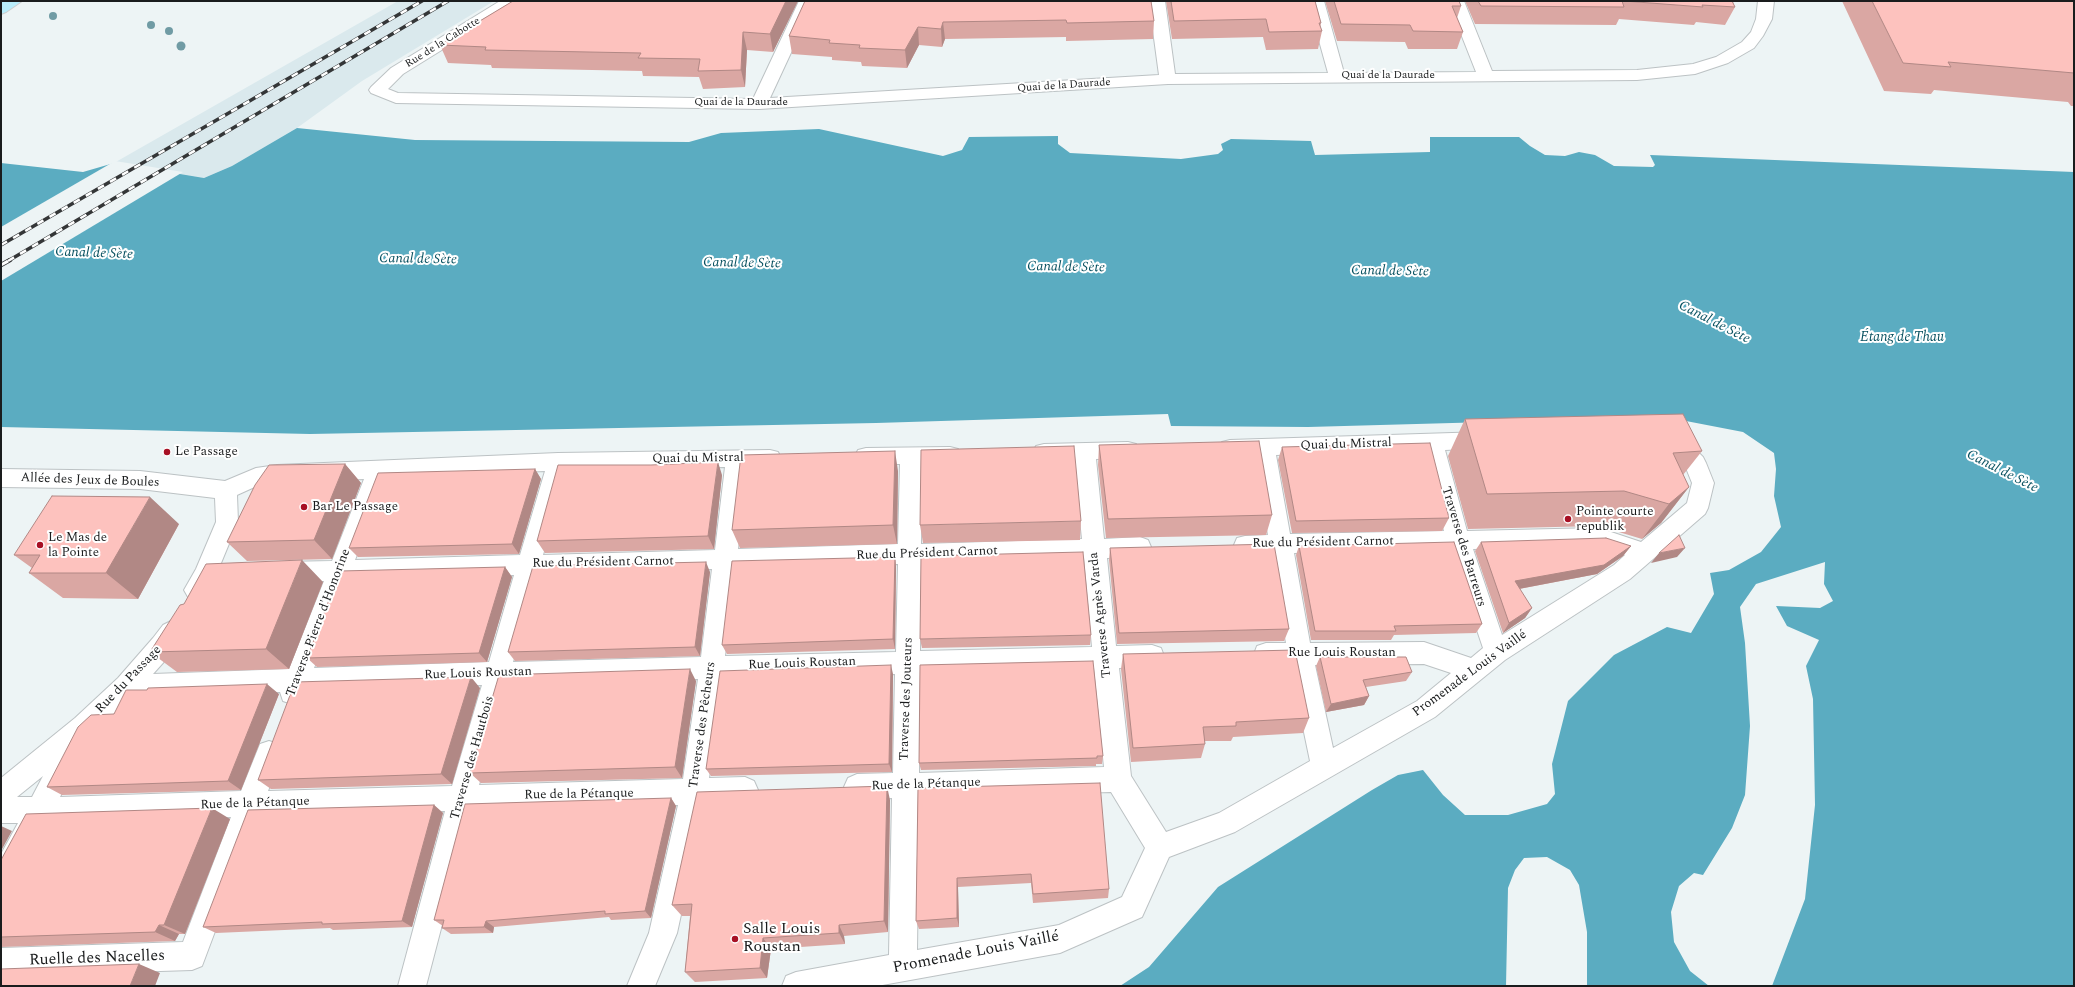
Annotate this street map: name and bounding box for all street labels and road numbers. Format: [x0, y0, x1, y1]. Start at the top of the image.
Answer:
street label: Rue de la Cabotte [403, 15, 483, 71]
street label: Quai de la Daurade [1341, 69, 1435, 83]
street label: Quai de la Daurade [1017, 76, 1111, 96]
street label: Quai de la Daurade [694, 96, 788, 110]
street label: Quai du Mistral [1300, 436, 1392, 454]
street label: Quai du Mistral [652, 450, 744, 468]
street label: Allée des Jeux de Boules [20, 471, 160, 491]
street label: Traverse des Barreurs [1437, 485, 1489, 609]
street label: Rue du Président Carnot [1252, 534, 1394, 552]
street label: Rue du Président Carnot [856, 544, 998, 564]
street label: Traverse Pierre d'Honorine [284, 547, 354, 699]
street label: Traverse Agnès Varda [1087, 551, 1115, 679]
street label: Rue du Président Carnot [532, 554, 674, 572]
street label: Promenade Louis Vaillé [1410, 627, 1530, 721]
street label: Traverse des Jouteurs [897, 637, 917, 761]
street label: Rue du Passage [93, 643, 165, 717]
street label: Rue Louis Roustan [1288, 645, 1396, 661]
street label: Rue Louis Roustan [748, 654, 856, 674]
street label: Traverse des Pêcheurs [686, 661, 720, 789]
street label: Rue Louis Roustan [424, 664, 532, 684]
street label: Traverse des Hautbois [448, 694, 498, 822]
street label: Rue de la Pétanque [871, 775, 981, 795]
street label: Rue de la Pétanque [524, 786, 634, 804]
street label: Rue de la Pétanque [200, 794, 310, 814]
street label: Promenade Louis Vaillé [891, 927, 1061, 979]
street label: Ruelle des Nacelles [29, 947, 165, 971]

